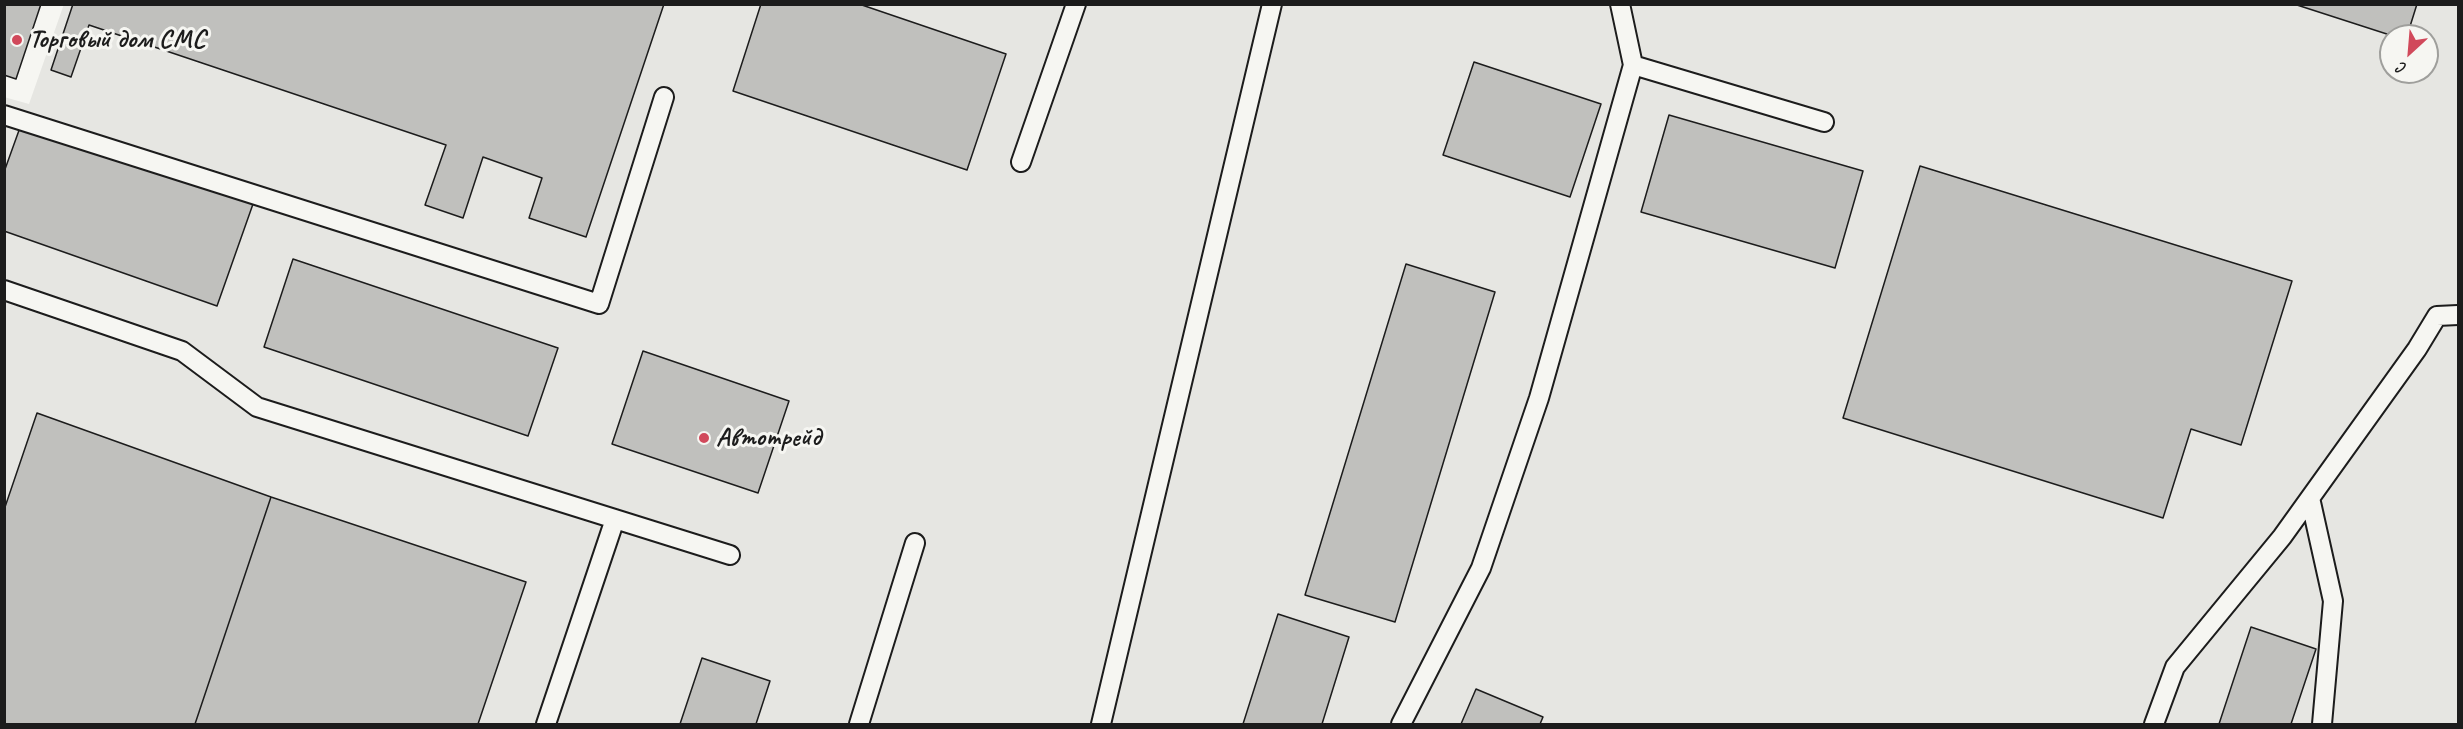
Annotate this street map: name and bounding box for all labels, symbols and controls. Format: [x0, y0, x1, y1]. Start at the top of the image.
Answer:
place label: Торговый дом СМС [29, 24, 205, 56]
north arrow [2379, 24, 2439, 84]
marker: Торговый дом СМС [10, 33, 24, 47]
text: С [2394, 58, 2410, 79]
place label: Автотрейд [716, 422, 821, 454]
marker: Автотрейд [697, 431, 711, 445]

